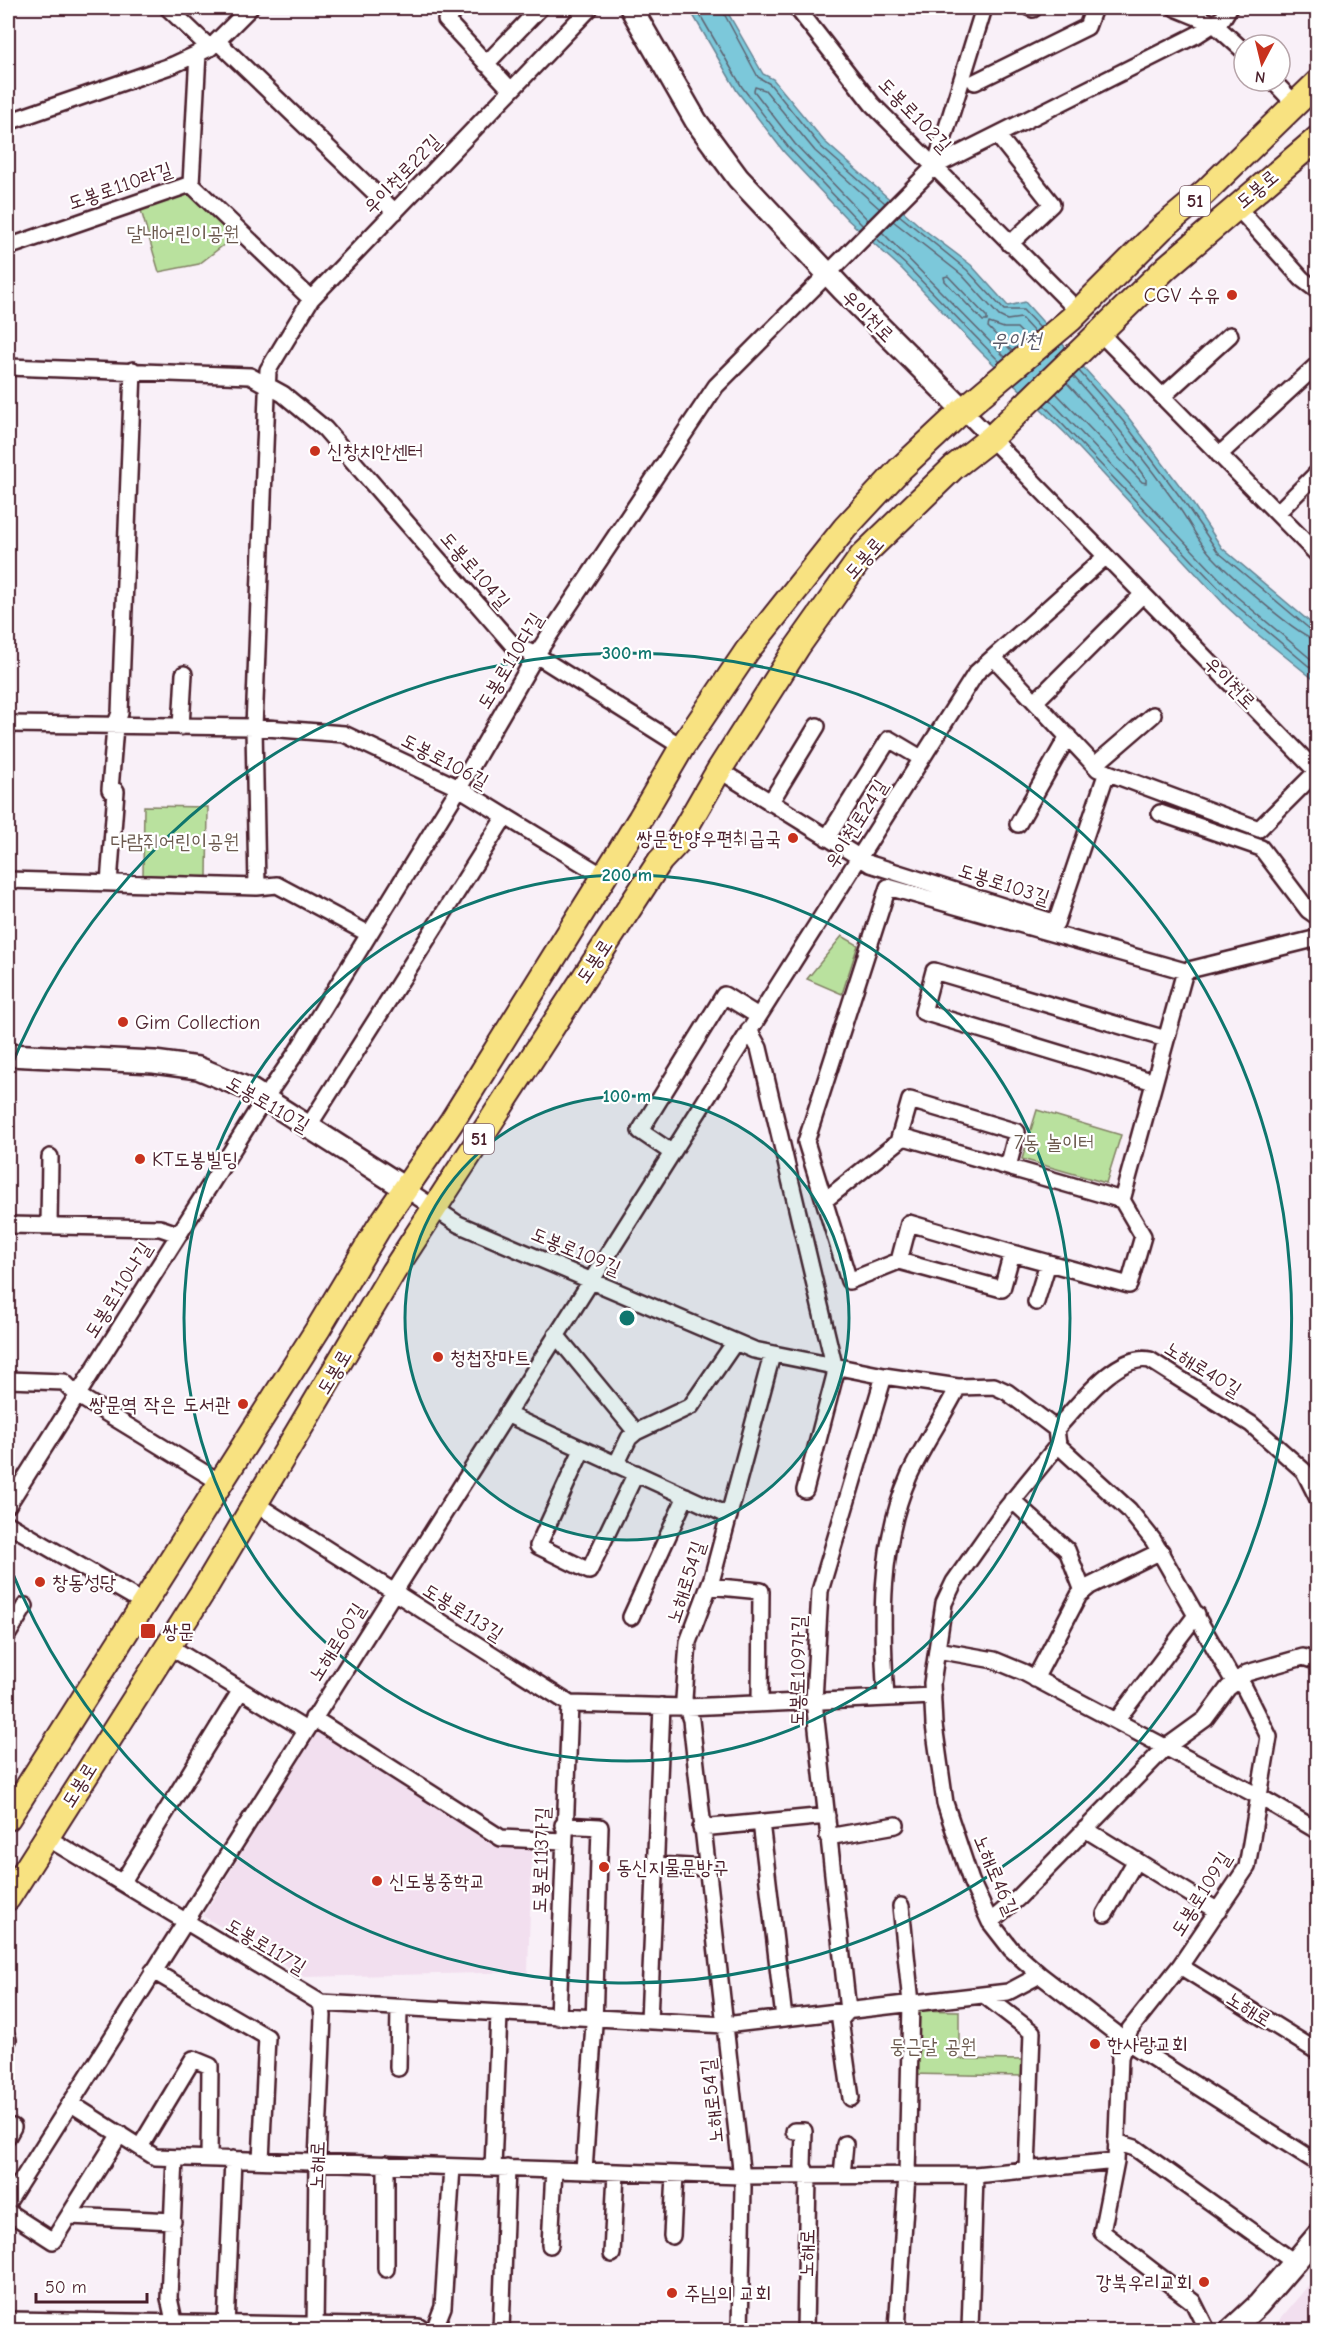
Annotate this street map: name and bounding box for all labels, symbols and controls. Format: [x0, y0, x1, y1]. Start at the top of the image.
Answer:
north arrow [1232, 33, 1292, 93]
text: N [1254, 67, 1267, 86]
street label: 도봉로102길 [874, 73, 956, 157]
street label: 우이천로22길 [359, 130, 445, 218]
street label: 도봉로110라길 [65, 157, 175, 215]
street label: 도봉로 [1231, 165, 1283, 213]
road number: 51 [1180, 186, 1210, 216]
park label: 달내어린이공원 [127, 222, 239, 245]
place label: CGV 수유 [1144, 284, 1220, 307]
street label: 우이천로 [837, 285, 899, 347]
marker: CGV 수유 [1225, 288, 1239, 302]
water label: 우이천 [991, 328, 1043, 352]
place label: 신창치안센터 [327, 440, 424, 463]
marker: 신창치안센터 [308, 444, 322, 458]
street label: 도봉로104길 [435, 527, 515, 613]
street label: 도봉로 [839, 532, 889, 584]
street label: 도봉로110다길 [472, 609, 548, 713]
text: 300 m [602, 643, 652, 664]
street label: 우이천로 [1199, 652, 1261, 714]
street label: 도봉로106길 [398, 728, 492, 794]
street label: 우이천로24길 [820, 775, 892, 873]
place label: 쌍문한양우편취급국 [636, 827, 781, 850]
park label: 다람쥐어린이공원 [111, 830, 239, 853]
marker: 쌍문한양우편취급국 [786, 831, 800, 845]
street label: 도봉로103길 [955, 858, 1053, 910]
text: 200 m [602, 865, 652, 886]
street label: 도봉로 [571, 935, 617, 987]
place label: Gim Collection [135, 1011, 260, 1034]
marker: Gim Collection [116, 1015, 130, 1029]
street label: 도봉로110길 [222, 1071, 314, 1137]
text: 100 m [603, 1086, 651, 1107]
road number: 51 [464, 1124, 494, 1154]
park label: 7동 놀이터 [1014, 1131, 1094, 1154]
place label: KT도봉빌딩 [152, 1148, 238, 1171]
marker: KT도봉빌딩 [133, 1152, 147, 1166]
street label: 도봉로109길 [528, 1222, 624, 1280]
street label: 도봉로110나길 [79, 1238, 157, 1342]
centre of rings [617, 1308, 637, 1328]
street label: 노해로40길 [1160, 1336, 1246, 1402]
street label: 도봉로 [312, 1345, 356, 1399]
place label: 청첩장마트 [450, 1346, 530, 1369]
marker: 청첩장마트 [431, 1350, 445, 1364]
place label: 쌍문역 작은 도서관 [89, 1393, 231, 1416]
marker: 쌍문역 작은 도서관 [236, 1397, 250, 1411]
street label: 노해로54길 [662, 1538, 710, 1626]
place label: 창동성당 [52, 1571, 116, 1594]
marker: 창동성당 [33, 1575, 47, 1589]
street label: 도봉로113길 [419, 1578, 507, 1646]
street label: 노해로60길 [304, 1599, 370, 1685]
street label: 도봉로109가길 [786, 1615, 810, 1727]
place label: 쌍문 [162, 1620, 194, 1643]
marker: 쌍문 [139, 1622, 157, 1640]
street label: 도봉로 [56, 1758, 102, 1812]
street label: 도봉로113가길 [528, 1806, 554, 1914]
street label: 노해로46길 [969, 1831, 1023, 1919]
street label: 도봉로109길 [1166, 1848, 1236, 1940]
place label: 동신지물문방구 [616, 1856, 729, 1879]
marker: 동신지물문방구 [597, 1860, 611, 1874]
place label: 신도봉중학교 [389, 1870, 486, 1893]
marker: 신도봉중학교 [370, 1874, 384, 1888]
street label: 도봉로117길 [222, 1913, 310, 1979]
street label: 노해로 [1222, 1986, 1276, 2032]
place label: 한사랑교회 [1107, 2033, 1187, 2056]
park label: 둥근달 공원 [889, 2035, 977, 2058]
marker: 한사랑교회 [1088, 2037, 1102, 2051]
street label: 노해로54길 [696, 2058, 728, 2144]
street label: 노해로 [305, 2140, 329, 2190]
street label: 노해로 [795, 2229, 819, 2277]
scale bar [36, 2266, 147, 2304]
place label: 강북우리교회 [1095, 2271, 1192, 2294]
marker: 강북우리교회 [1197, 2275, 1211, 2289]
text: 50 m [45, 2277, 87, 2298]
place label: 주님의 교회 [684, 2282, 771, 2305]
marker: 주님의 교회 [665, 2286, 679, 2300]

